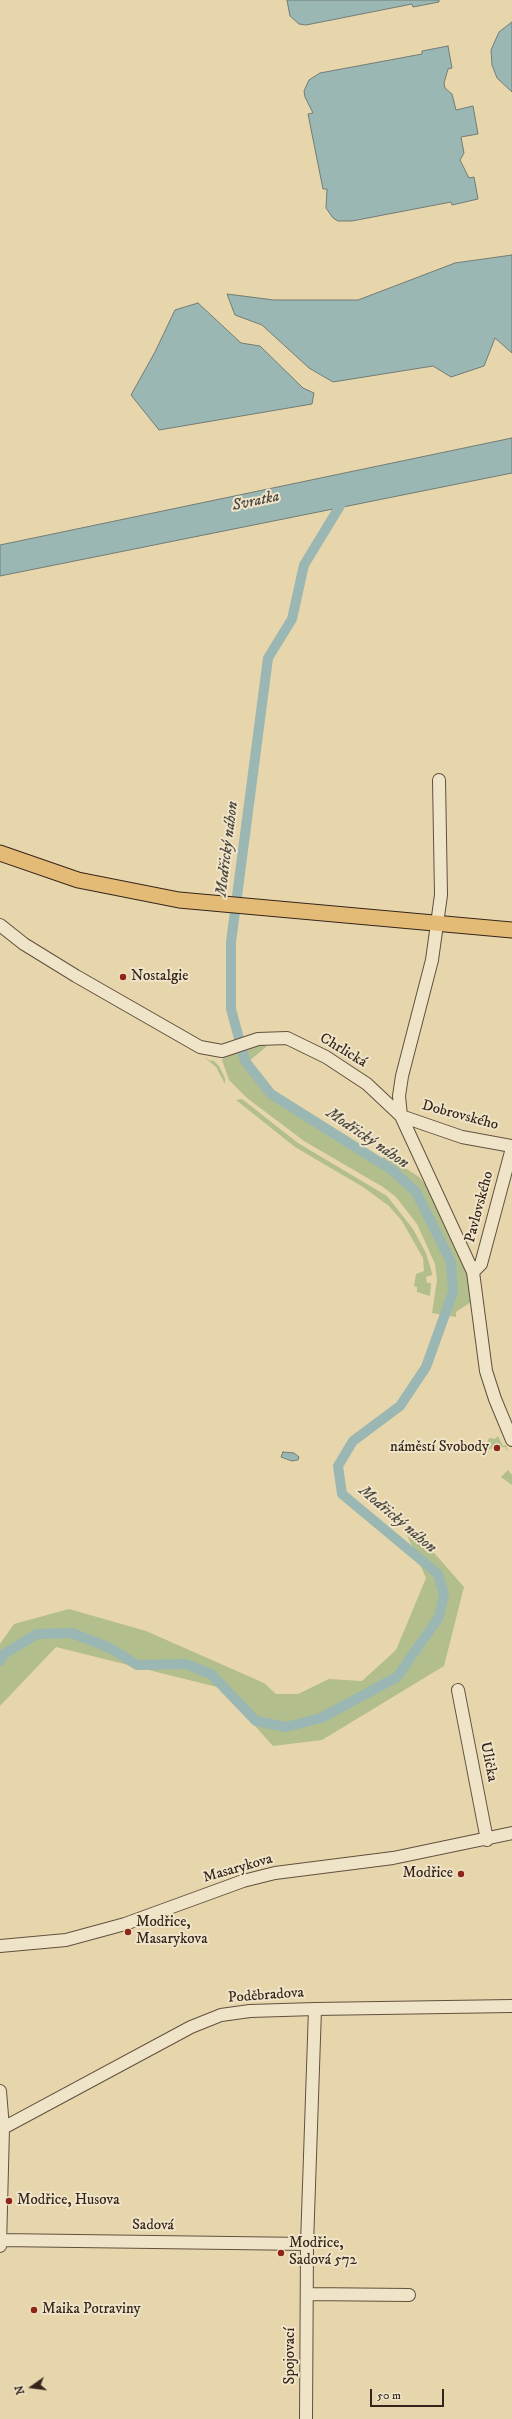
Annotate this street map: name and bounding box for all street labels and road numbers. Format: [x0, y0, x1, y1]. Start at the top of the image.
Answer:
street label: Chrlická [316, 1030, 370, 1072]
street label: Dobrovského [420, 1097, 500, 1135]
street label: Pavlovského [462, 1169, 498, 1245]
street label: Ulička [475, 1741, 501, 1783]
street label: Masarykova [201, 1850, 275, 1888]
street label: Poděbradova [227, 1984, 305, 2008]
street label: Sadová [132, 2217, 174, 2235]
street label: Spojovací [282, 2328, 300, 2384]

